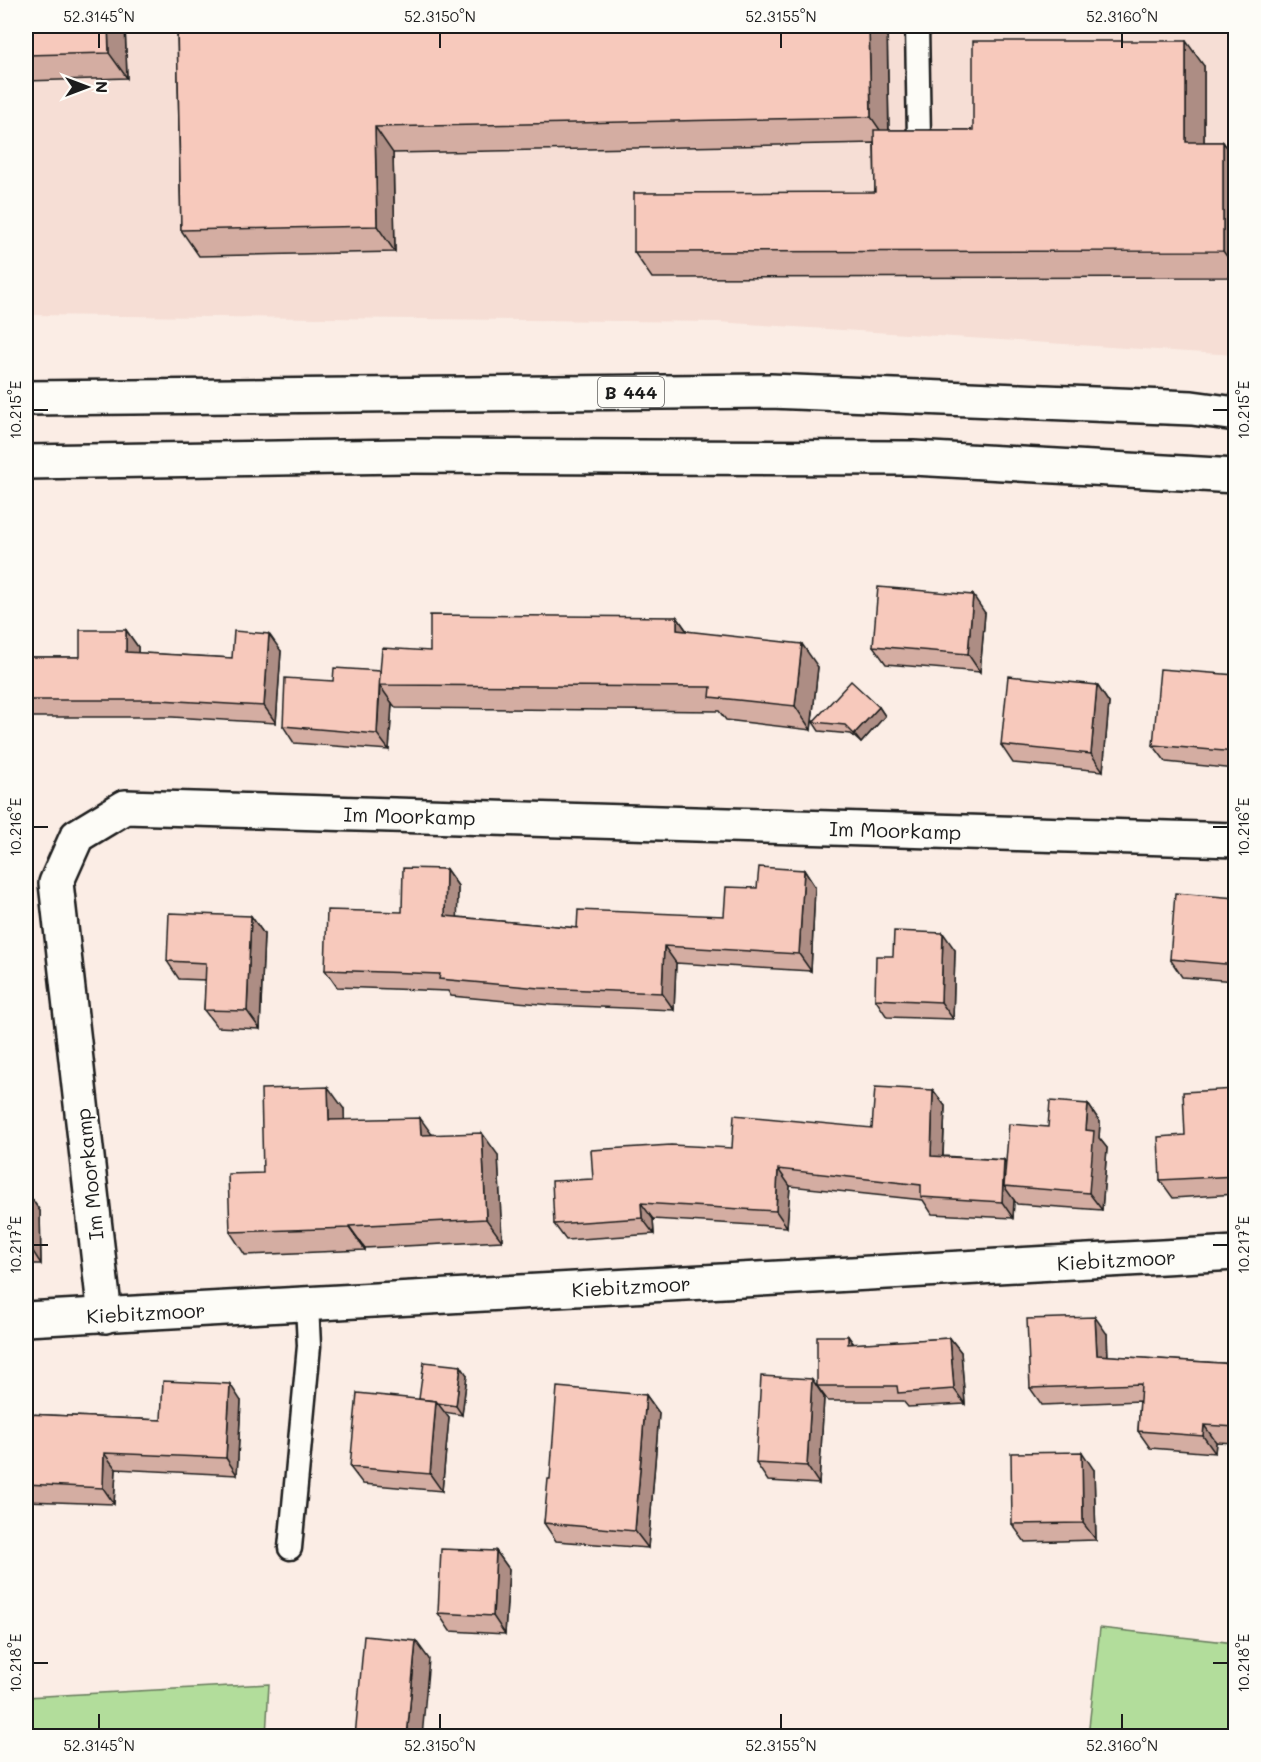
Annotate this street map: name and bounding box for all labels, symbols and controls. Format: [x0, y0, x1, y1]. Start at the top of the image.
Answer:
text: 52.3145°N [63, 6, 135, 26]
text: 52.3150°N [404, 6, 476, 26]
text: 52.3155°N [745, 6, 817, 26]
text: 52.3160°N [1086, 6, 1158, 26]
north arrow [57, 57, 117, 117]
text: N [92, 81, 113, 93]
road number: B 444 [598, 377, 664, 407]
text: 10.215°E [5, 380, 25, 439]
text: 10.215°E [1233, 380, 1253, 439]
text: 10.216°E [5, 797, 25, 856]
text: 10.216°E [1233, 797, 1253, 856]
street label: Im Moorkamp [343, 800, 476, 830]
street label: Im Moorkamp [829, 815, 962, 845]
street label: Im Moorkamp [69, 1107, 109, 1241]
text: 10.217°E [5, 1216, 25, 1274]
text: 10.217°E [1233, 1216, 1253, 1274]
street label: Kiebitzmoor [1056, 1243, 1177, 1276]
street label: Kiebitzmoor [571, 1270, 691, 1302]
street label: Kiebitzmoor [86, 1296, 206, 1329]
text: 10.218°E [5, 1633, 25, 1692]
text: 10.218°E [1233, 1633, 1253, 1692]
text: 52.3145°N [63, 1735, 135, 1755]
text: 52.3150°N [404, 1735, 476, 1755]
text: 52.3155°N [745, 1735, 817, 1755]
text: 52.3160°N [1086, 1735, 1158, 1755]

